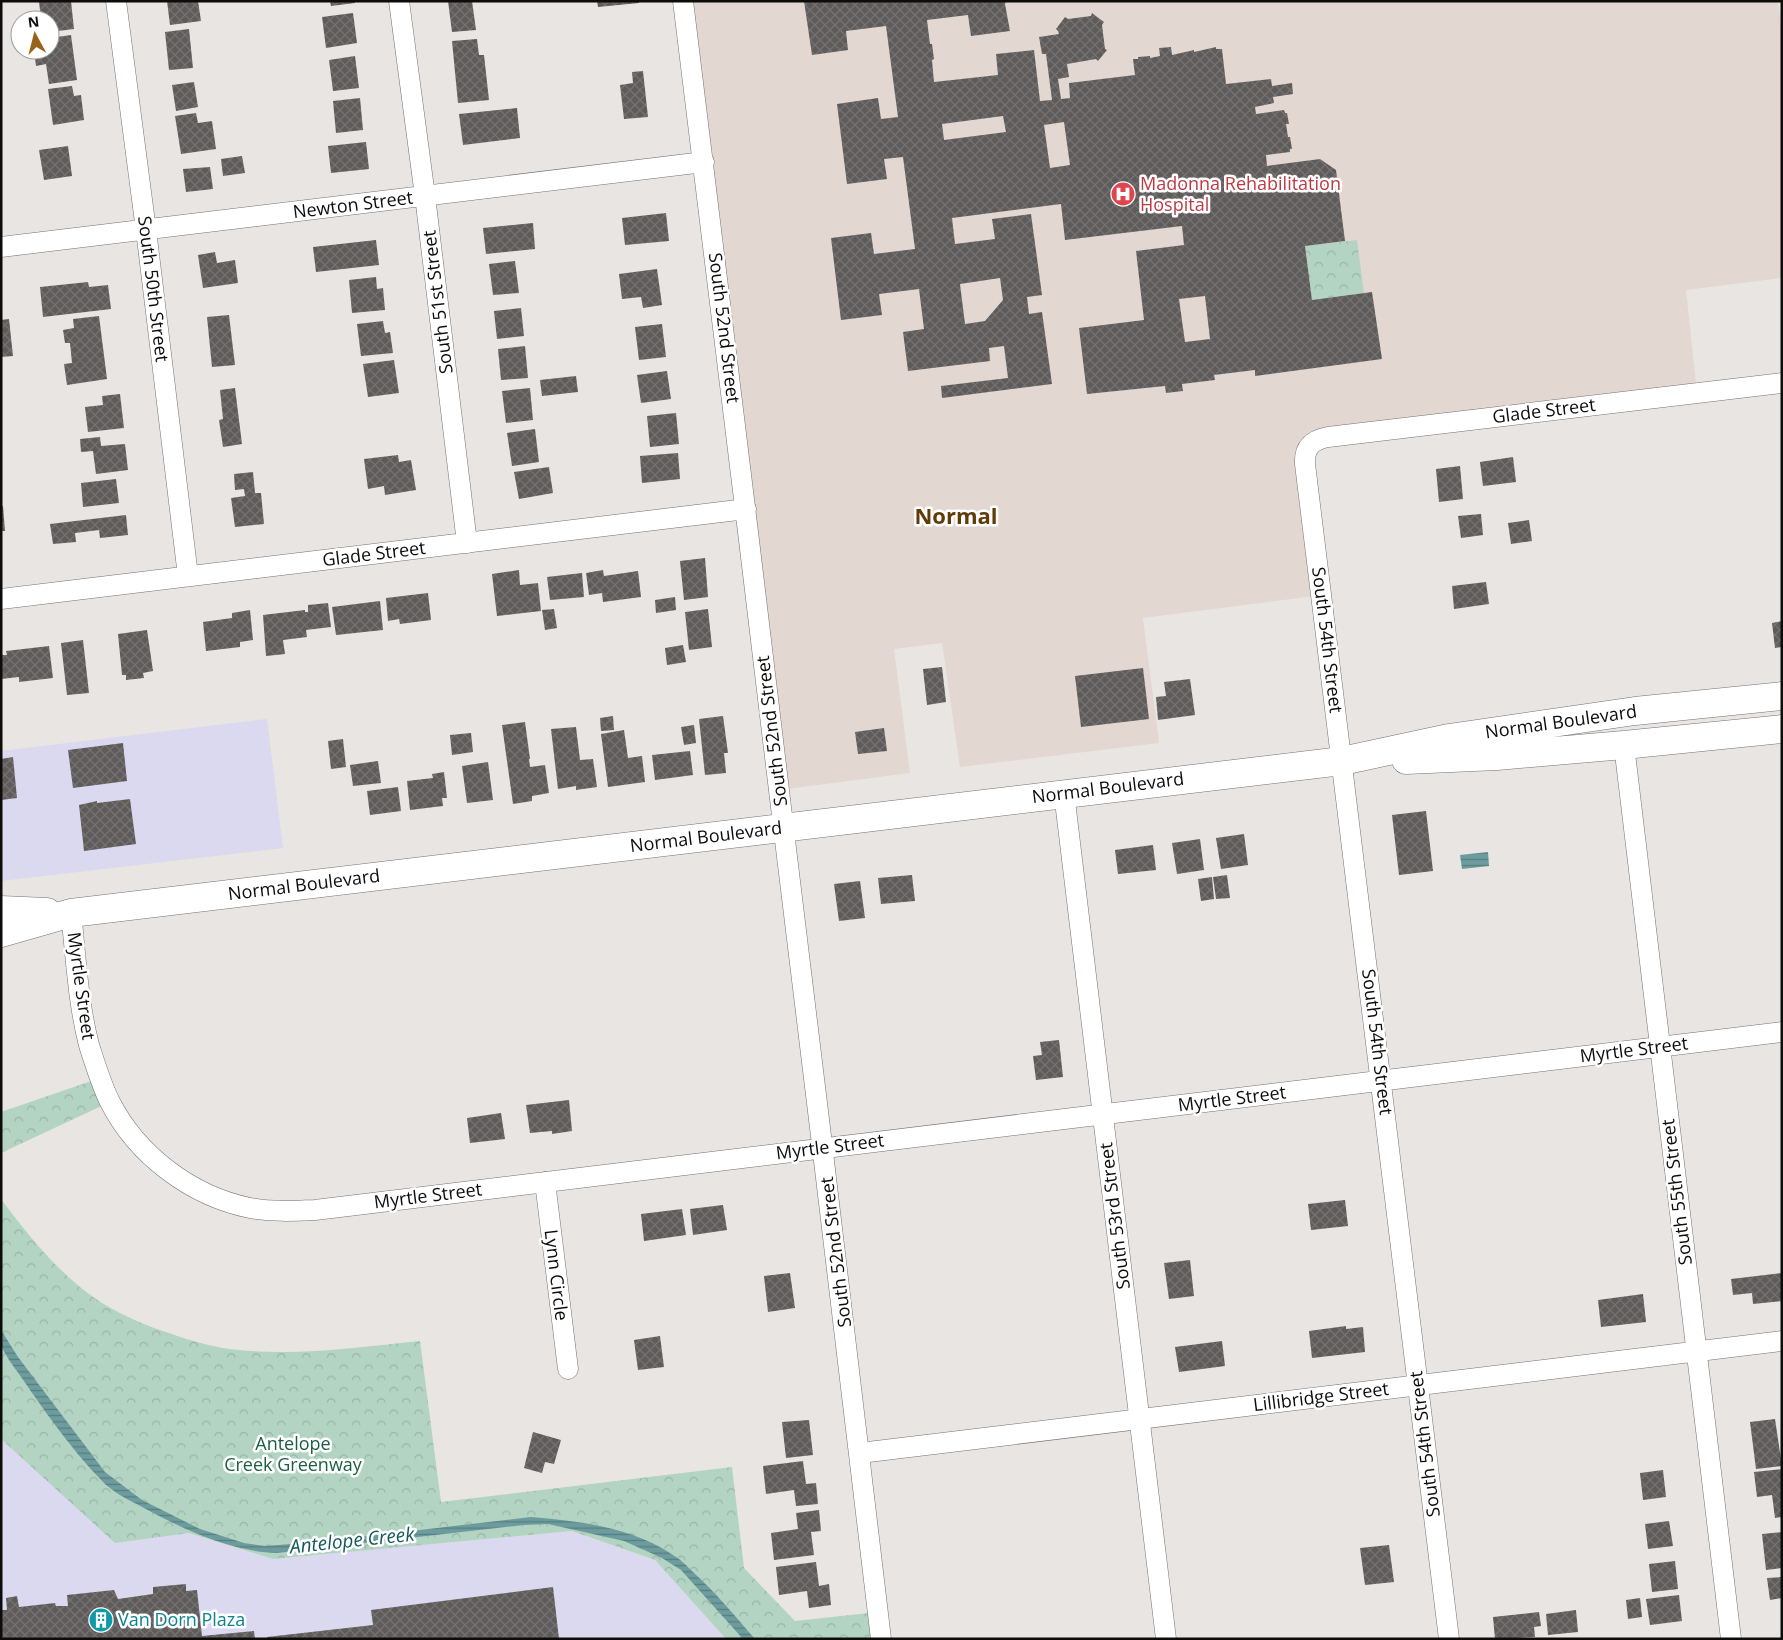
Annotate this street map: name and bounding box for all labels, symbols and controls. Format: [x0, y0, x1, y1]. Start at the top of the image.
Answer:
north arrow [10, 10, 60, 60]
text: N [27, 11, 40, 32]
place label: Madonna Rehabilitation Hospital [1140, 171, 1341, 216]
hospital icon: Madonna Rehabilitation Hospital [1110, 181, 1136, 207]
street label: Newton Street [291, 185, 414, 223]
street label: South 50th Street [133, 215, 175, 363]
street label: South 51st Street [416, 229, 458, 375]
street label: South 52nd Street [704, 251, 746, 405]
street label: Glade Street [1491, 392, 1597, 428]
district label: Normal [914, 500, 998, 530]
street label: Glade Street [321, 535, 427, 571]
street label: South 54th Street [1307, 566, 1349, 714]
street label: South 52nd Street [750, 654, 792, 808]
street label: Normal Boulevard [1483, 698, 1638, 744]
street label: Normal Boulevard [1030, 766, 1185, 808]
street label: Normal Boulevard [628, 815, 783, 857]
street label: Normal Boulevard [226, 863, 381, 905]
street label: Myrtle Street [63, 930, 101, 1041]
street label: South 54th Street [1357, 968, 1399, 1116]
street label: Myrtle Street [1579, 1030, 1689, 1068]
street label: Myrtle Street [1177, 1079, 1287, 1117]
street label: South 55th Street [1655, 1118, 1697, 1266]
street label: Myrtle Street [775, 1127, 885, 1165]
street label: South 53rd Street [1093, 1141, 1135, 1291]
street label: South 52nd Street [814, 1175, 856, 1329]
street label: Myrtle Street [373, 1176, 483, 1214]
street label: Lynn Circle [539, 1228, 574, 1322]
street label: South 54th Street [1403, 1370, 1445, 1518]
street label: Lillibridge Street [1252, 1376, 1390, 1416]
park label: Antelope Creek Greenway [224, 1431, 363, 1476]
water label: Antelope Creek [286, 1520, 416, 1560]
building icon: Van Dorn Plaza [88, 1607, 114, 1633]
place label: Van Dorn Plaza [118, 1607, 245, 1631]

